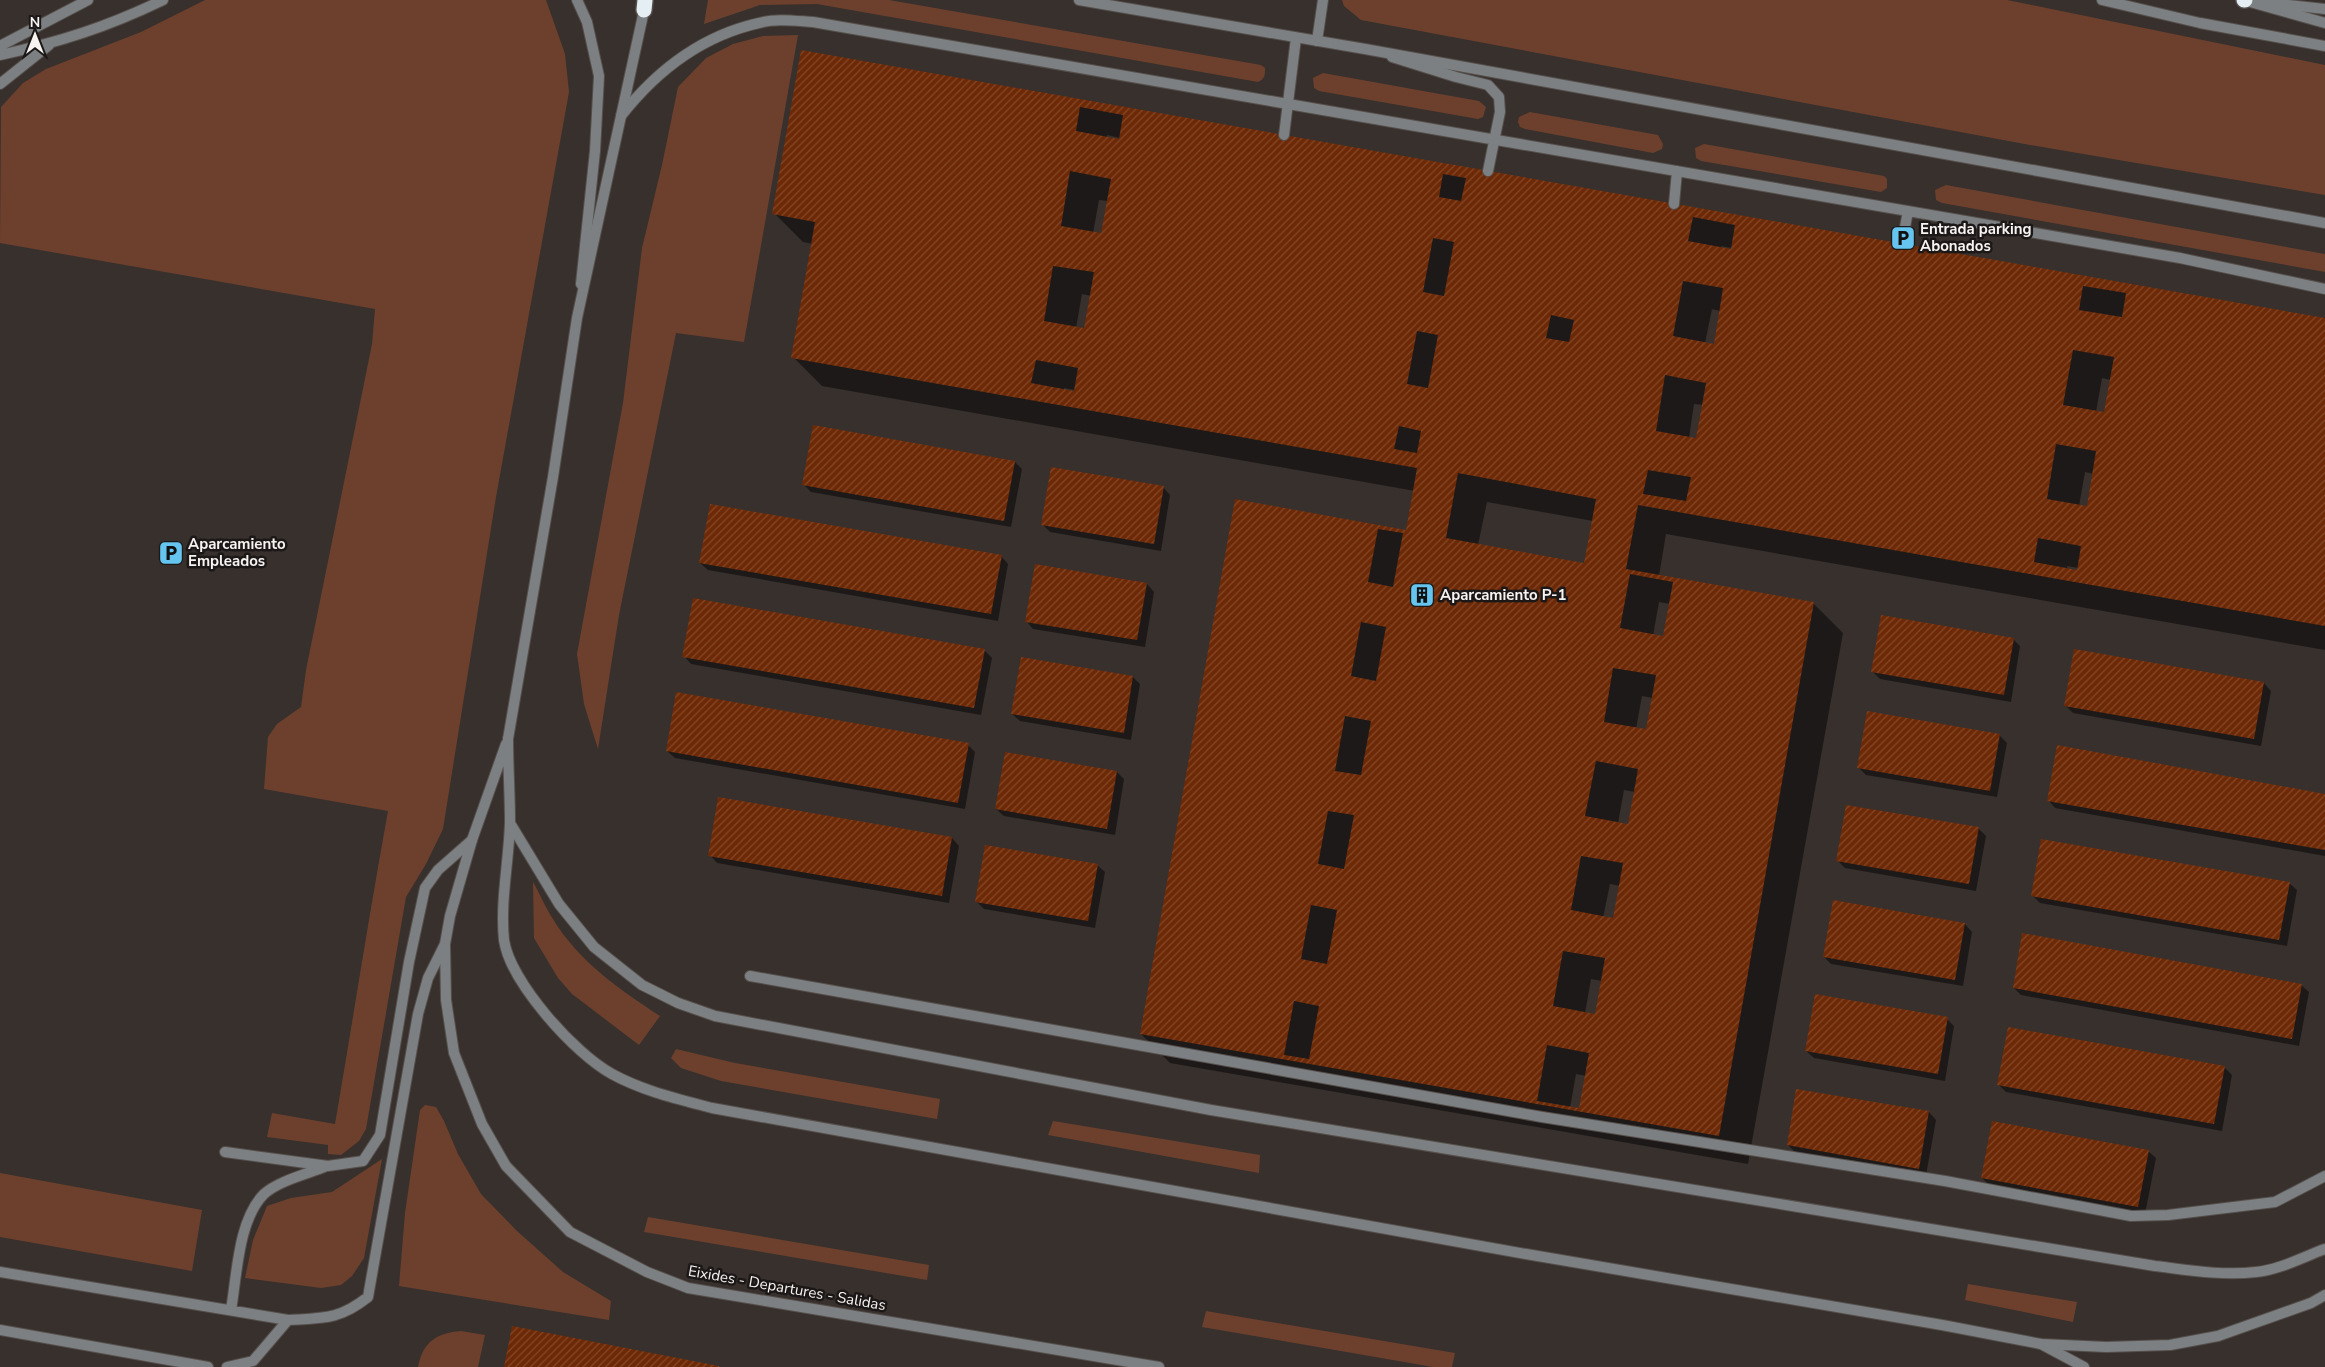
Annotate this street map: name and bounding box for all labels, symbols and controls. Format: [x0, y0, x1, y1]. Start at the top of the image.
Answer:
north arrow [10, 10, 60, 60]
text: N [30, 13, 40, 32]
place label: Entrada parking Abonados [1920, 219, 2032, 256]
parking icon: Entrada parking Abonados [1890, 225, 1916, 251]
place label: Aparcamiento Empleados [188, 534, 286, 571]
parking icon: Aparcamiento Empleados [158, 540, 184, 566]
building icon: Aparcamiento P-1 [1409, 582, 1435, 608]
place label: Aparcamiento P-1 [1440, 585, 1567, 605]
street label: Eixides - Departures - Salidas [687, 1261, 887, 1315]

